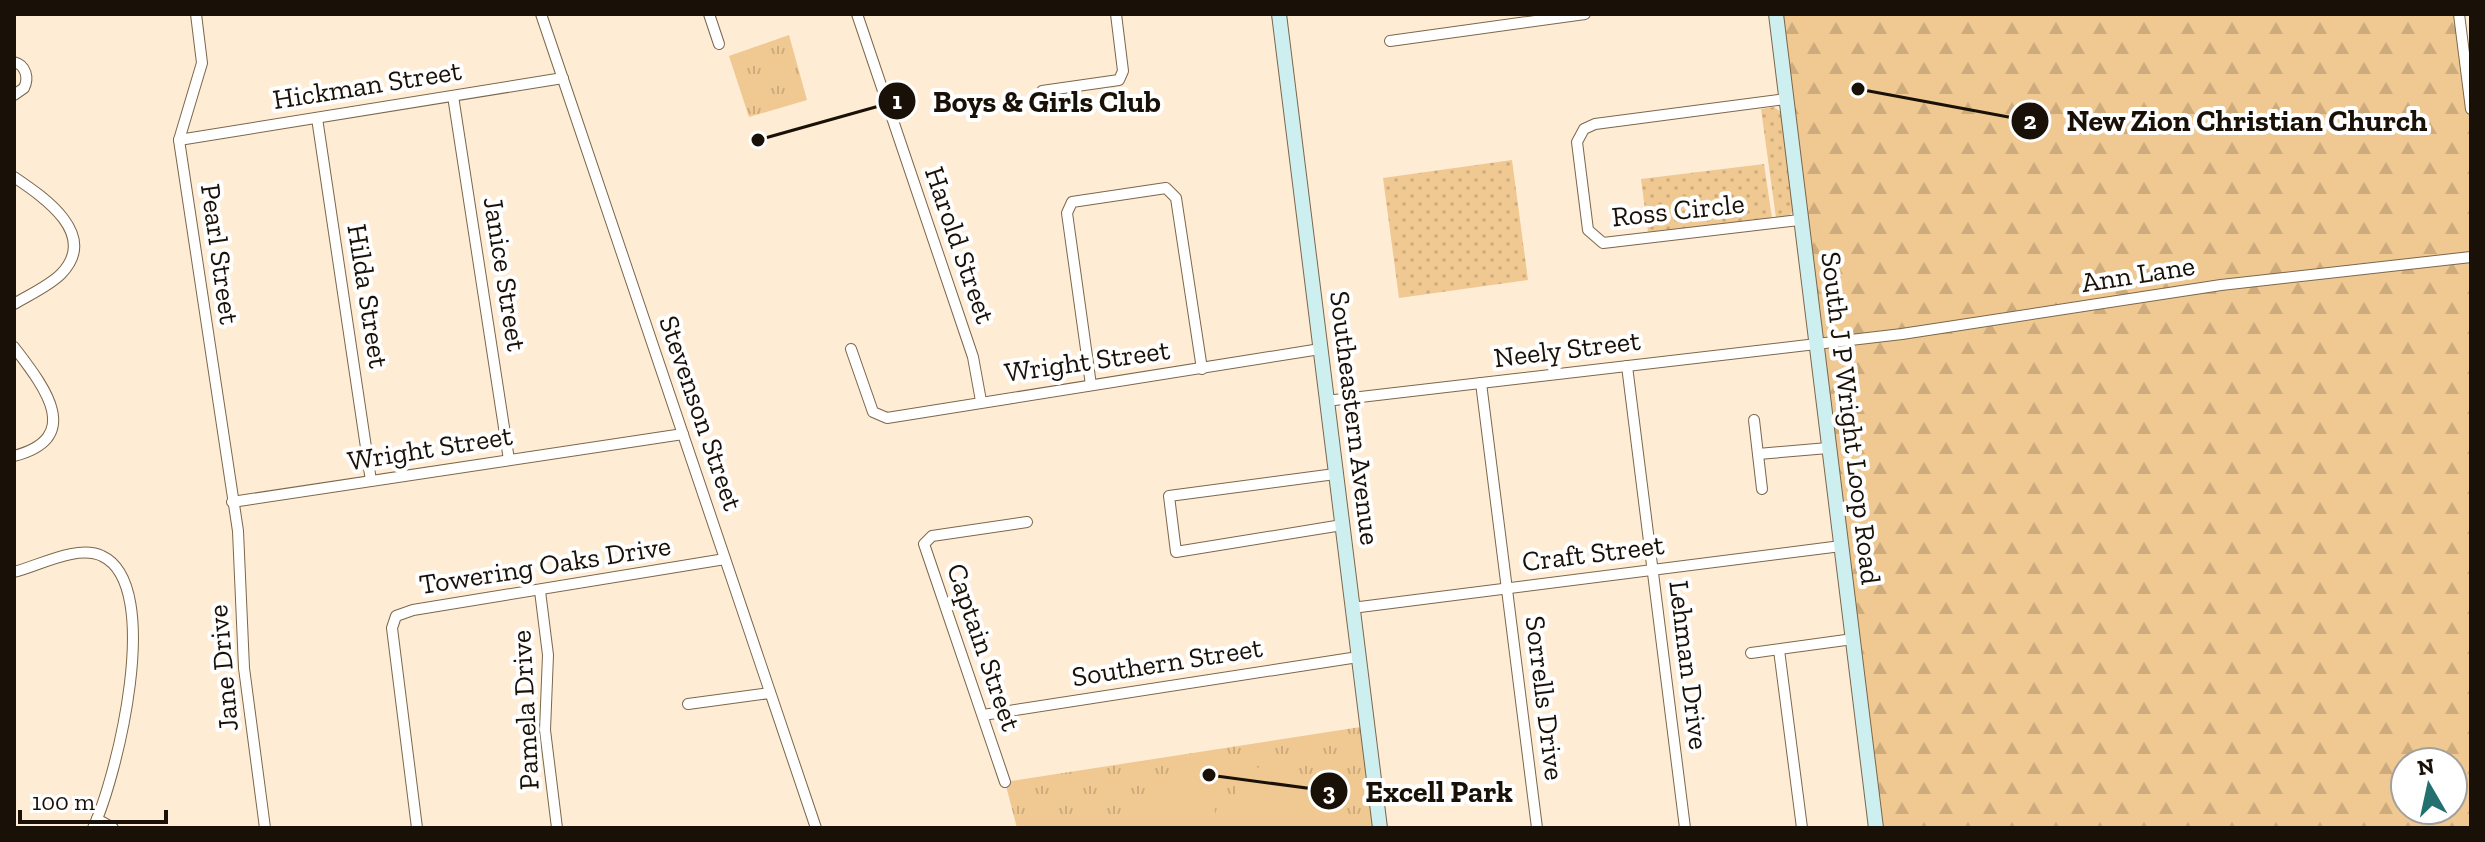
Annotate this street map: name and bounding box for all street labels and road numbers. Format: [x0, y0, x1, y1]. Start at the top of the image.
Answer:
street label: Hickman Street [270, 54, 464, 116]
street label: Harold Street [918, 162, 1002, 328]
street label: Pearl Street [194, 182, 246, 327]
street label: Ross Circle [1610, 187, 1746, 233]
street label: Janice Street [477, 195, 534, 354]
street label: Hilda Street [340, 222, 396, 371]
street label: Ann Lane [2079, 249, 2197, 299]
street label: South J P Wright Loop Road [1814, 250, 1888, 586]
street label: Southeastern Avenue [1323, 289, 1387, 547]
street label: Stevenson Street [652, 311, 750, 515]
street label: Neely Street [1492, 324, 1643, 374]
street label: Wright Street [1002, 333, 1172, 389]
street label: Wright Street [345, 419, 515, 477]
street label: Craft Street [1520, 528, 1666, 578]
street label: Towering Oaks Drive [417, 529, 673, 601]
street label: Captain Street [940, 559, 1028, 736]
street label: Lehman Drive [1662, 579, 1716, 751]
street label: Jane Drive [201, 603, 245, 733]
street label: Sorrells Drive [1519, 614, 1571, 782]
street label: Pamela Drive [504, 629, 546, 791]
street label: Southern Street [1070, 631, 1265, 693]

